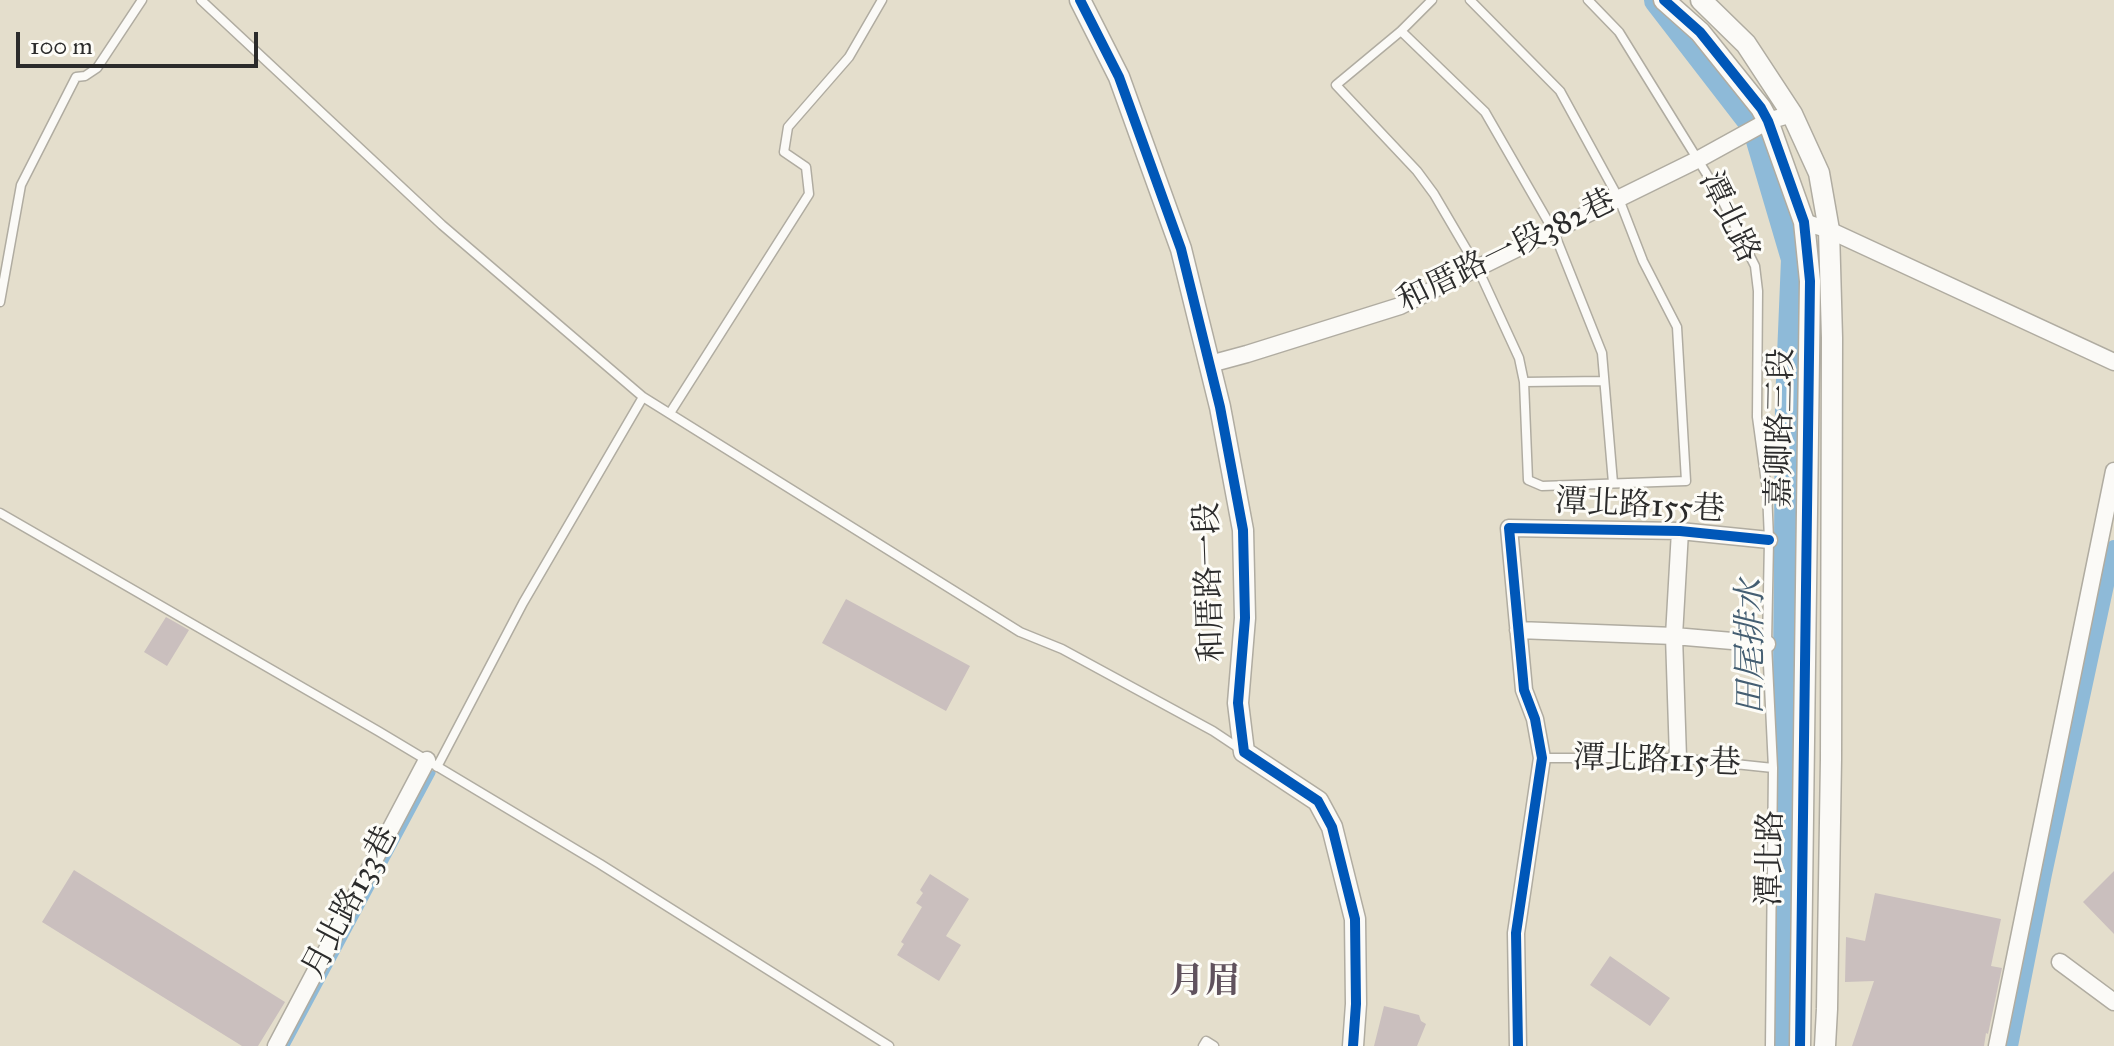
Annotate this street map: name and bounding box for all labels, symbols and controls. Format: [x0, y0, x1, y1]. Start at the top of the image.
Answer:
scale bar [20, 16, 262, 66]
text: 100 m [30, 31, 93, 61]
street label: 潭北路 [1690, 166, 1766, 270]
street label: 和厝路一段382巷 [1392, 183, 1622, 321]
street label: 嘉卿路三段 [1761, 348, 1803, 508]
street label: 潭北路155巷 [1554, 483, 1726, 531]
street label: 和厝路一段 [1189, 501, 1233, 663]
water label: 田尾排水 [1733, 579, 1773, 715]
street label: 潭北路115巷 [1572, 740, 1742, 784]
street label: 潭北路 [1752, 810, 1792, 906]
street label: 月北路133巷 [295, 821, 407, 985]
district label: 月眉 [1169, 961, 1241, 1005]

